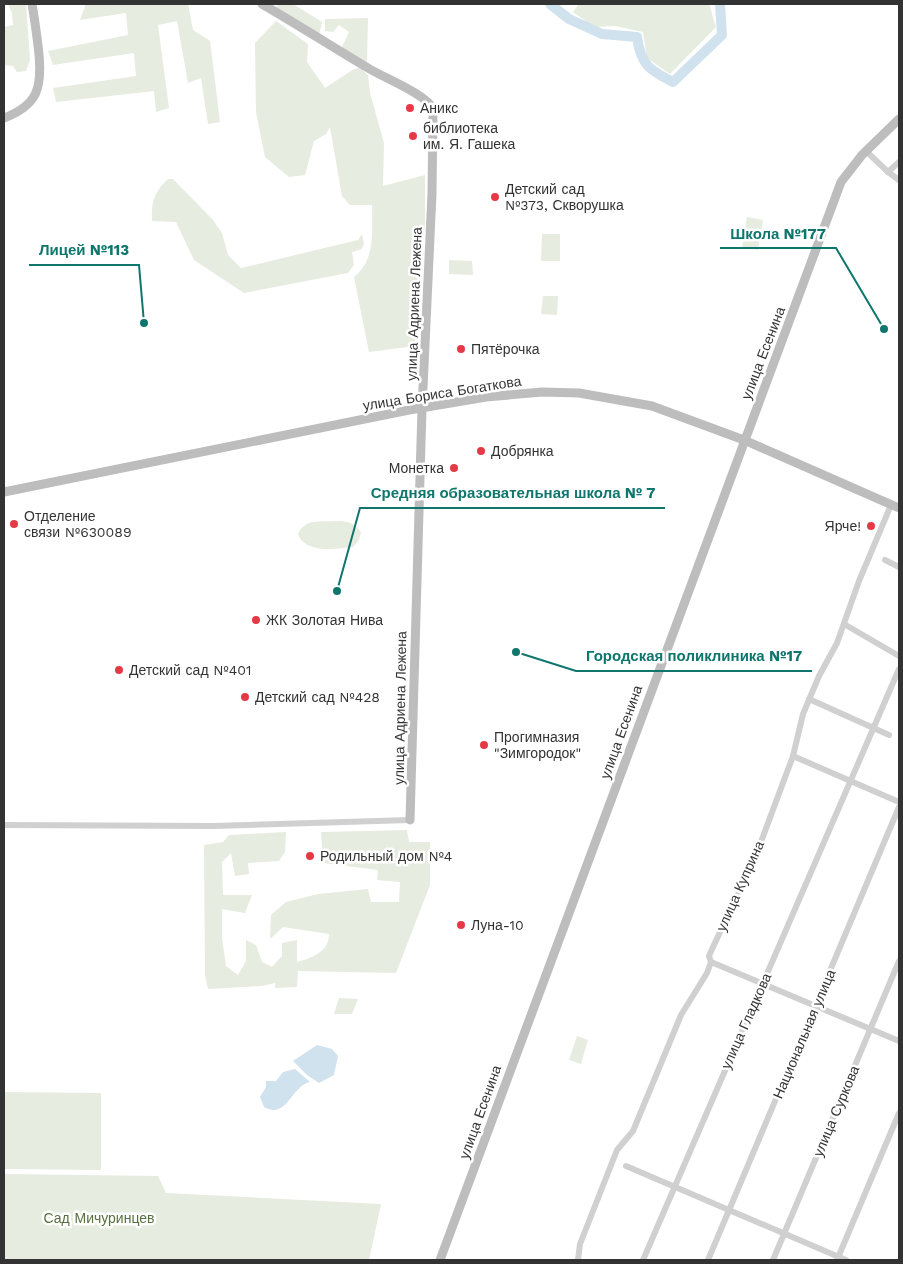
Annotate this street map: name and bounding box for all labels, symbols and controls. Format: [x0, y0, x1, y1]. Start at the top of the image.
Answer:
place label: Аникс [420, 100, 458, 116]
marker: Аникс [404, 102, 416, 114]
place label: библиотека им. Я. Гашека [423, 120, 516, 152]
marker: библиотека им. Я. Гашека [407, 130, 419, 142]
place label: Детский сад №373, Скворушка [505, 181, 624, 213]
marker: Детский сад №373, Скворушка [489, 191, 501, 203]
callout: Школа №177 [720, 218, 836, 248]
text: Школа №177 [730, 225, 826, 243]
street label: улица Адриена Лежена [403, 227, 425, 381]
callout: Лицей №113 [29, 235, 139, 265]
text: Лицей №113 [39, 241, 129, 259]
street label: улица Есенина [738, 304, 788, 402]
place label: Пятёрочка [471, 341, 540, 357]
marker: Пятёрочка [455, 343, 467, 355]
street label: улица Бориса Богаткова [362, 373, 523, 413]
place label: Добрянка [491, 443, 554, 459]
marker: Добрянка [475, 445, 487, 457]
place label: Монетка [389, 460, 444, 476]
marker: Монетка [448, 462, 460, 474]
callout: Средняя образовательная школа № 7 [360, 478, 665, 508]
text: Средняя образовательная школа № 7 [371, 484, 655, 502]
place label: Отделение связи №630089 [24, 508, 132, 540]
marker: Отделение связи №630089 [8, 518, 20, 530]
place label: Ярче! [825, 518, 861, 534]
marker: Ярче! [865, 520, 877, 532]
place label: ЖК Золотая Нива [266, 612, 383, 628]
marker: ЖК Золотая Нива [250, 614, 262, 626]
street label: улица Адриена Лежена [391, 631, 409, 785]
callout: Городская поликлиника №17 [576, 641, 812, 671]
text: Городская поликлиника №17 [586, 647, 802, 665]
place label: Детский сад №401 [129, 662, 251, 678]
marker: Детский сад №401 [113, 664, 125, 676]
street label: улица Есенина [597, 683, 645, 781]
place label: Детский сад №428 [255, 689, 380, 705]
marker: Детский сад №428 [239, 691, 251, 703]
place label: Прогимназия "Зимгородок" [494, 729, 581, 761]
marker: Прогимназия "Зимгородок" [478, 739, 490, 751]
street label: улица Куприна [713, 838, 767, 934]
place label: Родильный дом №4 [320, 848, 452, 864]
marker: Родильный дом №4 [304, 850, 316, 862]
place label: Луна-10 [471, 917, 524, 933]
marker: Луна-10 [455, 919, 467, 931]
street label: Национальная улица [770, 967, 839, 1101]
street label: улица Гладкова [718, 970, 774, 1071]
street label: улица Есенина [456, 1063, 504, 1161]
street label: улица Суркова [810, 1063, 862, 1159]
park label: Сад Мичуринцев [43, 1210, 155, 1226]

